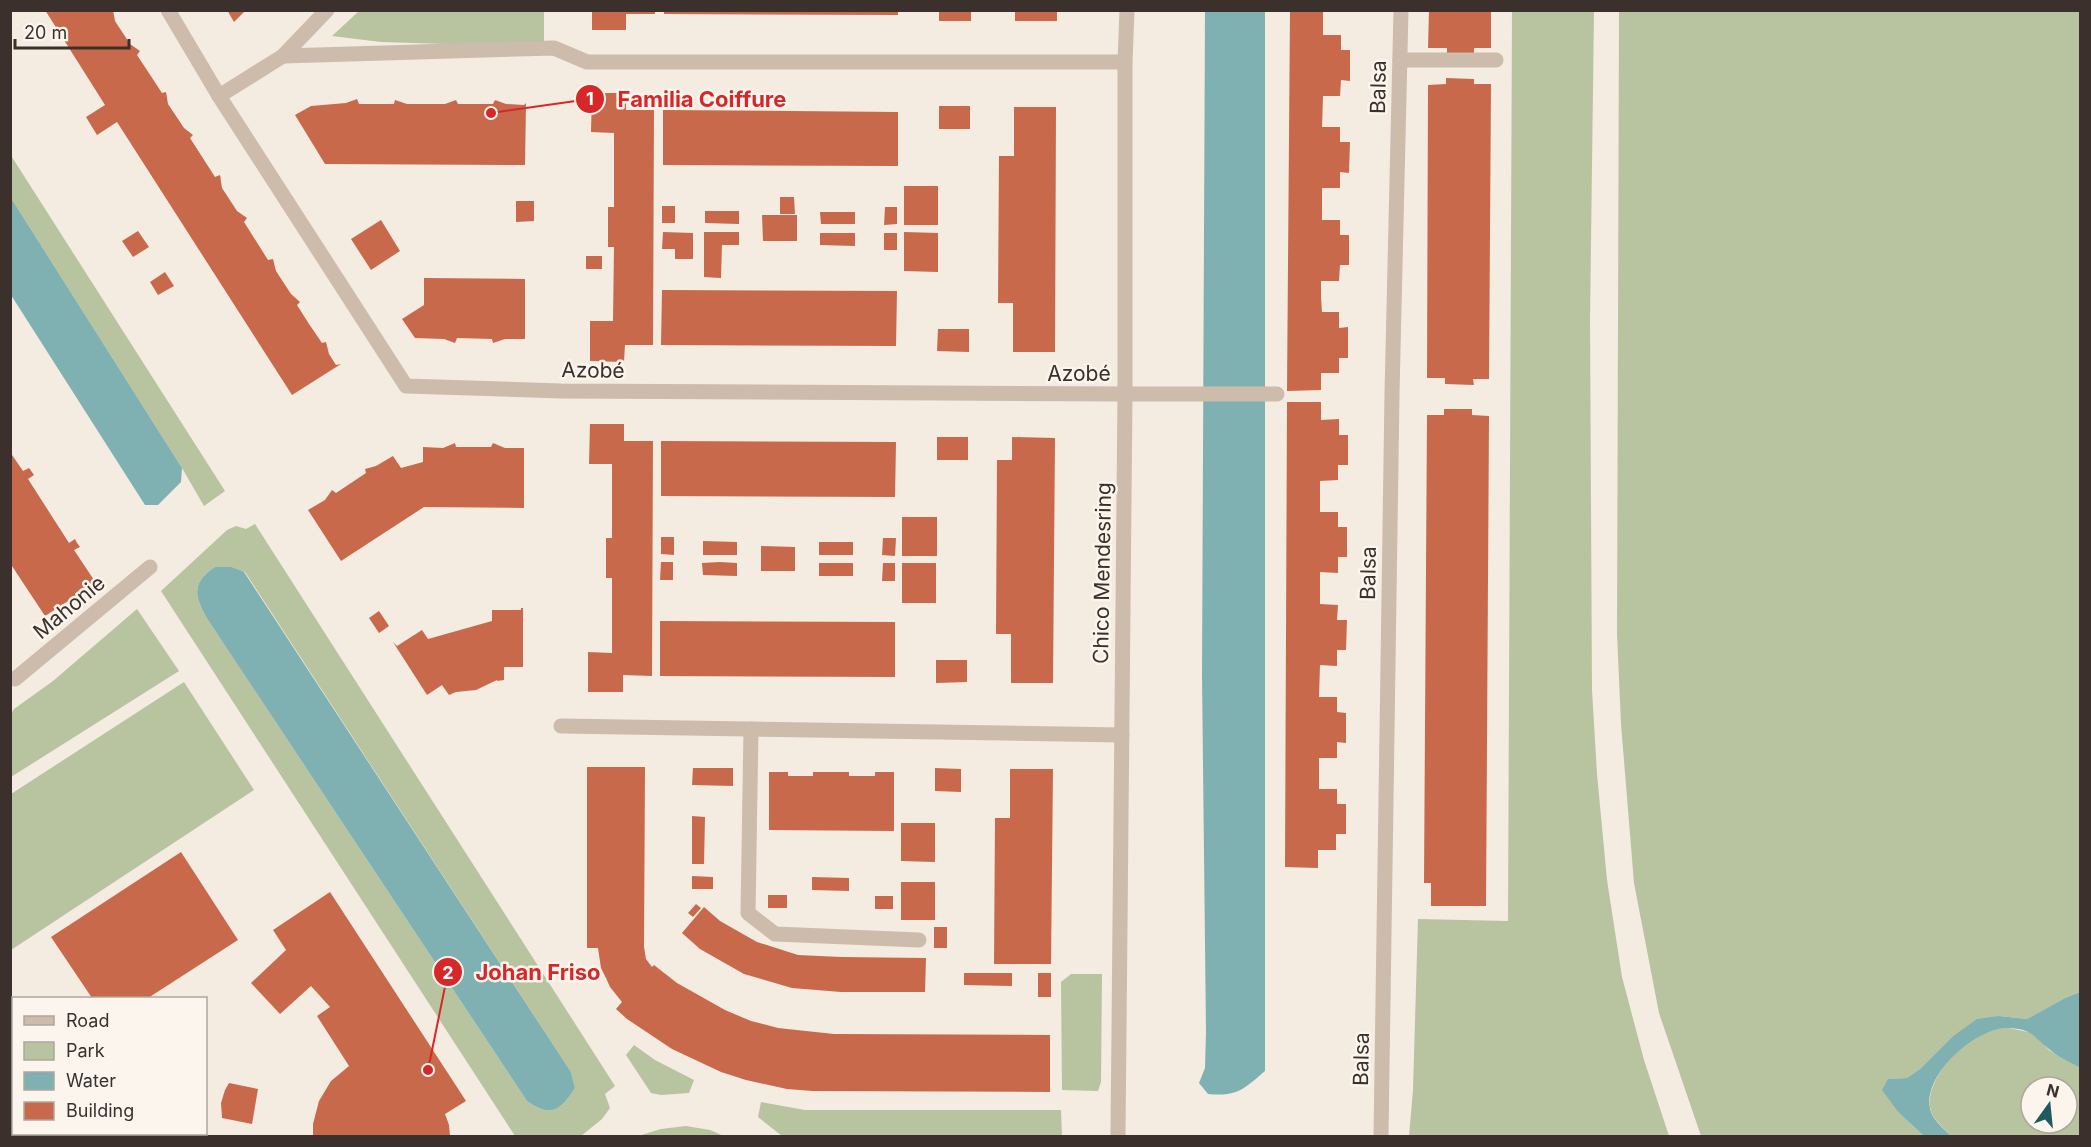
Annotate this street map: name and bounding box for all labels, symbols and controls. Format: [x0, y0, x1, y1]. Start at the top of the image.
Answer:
scale bar [15, 12, 129, 50]
text: 20 m [24, 22, 67, 43]
street label: Balsa [1365, 60, 1391, 114]
callout: Familia Coiffure [575, 79, 798, 119]
text: Familia Coiffure [618, 86, 786, 112]
text: 1 [586, 88, 594, 109]
street label: Azobé [561, 357, 625, 383]
street label: Azobé [1047, 361, 1111, 386]
street label: Chico Mendesring [1088, 482, 1116, 664]
street label: Balsa [1355, 546, 1381, 600]
street label: Mahonie [28, 570, 110, 644]
callout: Johan Friso [433, 952, 612, 992]
text: Johan Friso [475, 959, 601, 985]
text: 2 [442, 962, 454, 983]
legend [12, 997, 207, 1135]
text: Road [66, 1010, 109, 1031]
street label: Balsa [1348, 1032, 1374, 1086]
text: Park [66, 1040, 105, 1061]
text: Water [66, 1070, 116, 1091]
north arrow [2019, 1075, 2079, 1135]
text: N [2044, 1079, 2061, 1102]
text: Building [66, 1100, 134, 1121]

